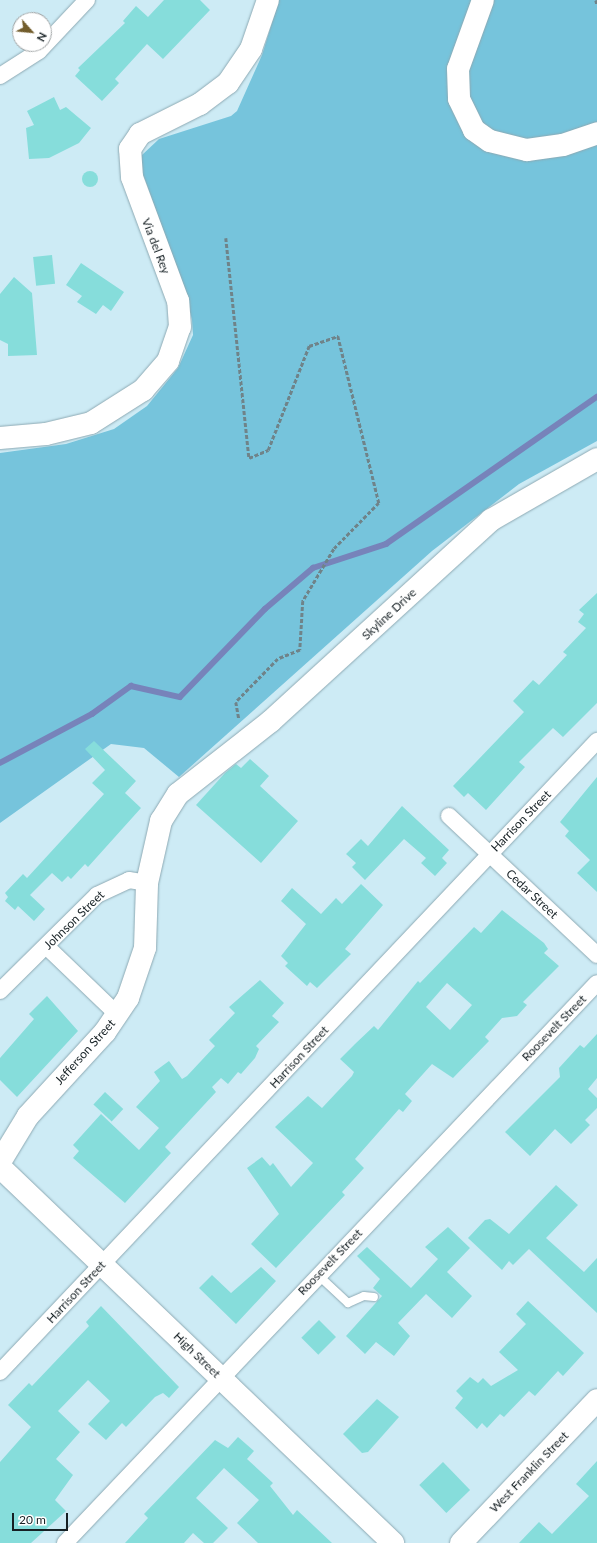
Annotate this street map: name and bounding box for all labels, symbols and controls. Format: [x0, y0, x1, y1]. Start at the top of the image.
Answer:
north arrow [12, 12, 52, 52]
text: N [35, 30, 50, 44]
street label: Via del Rey [139, 216, 173, 276]
street label: Skyline Drive [359, 585, 419, 643]
street label: Harrison Street [488, 787, 554, 855]
street label: Cedar Street [503, 866, 561, 922]
street label: Johnson Street [41, 888, 107, 952]
street label: Roosevelt Street [519, 992, 589, 1064]
street label: Jefferson Street [52, 1016, 118, 1088]
street label: Harrison Street [266, 1023, 332, 1091]
street label: Roosevelt Street [295, 1226, 365, 1298]
street label: Harrison Street [43, 1258, 109, 1326]
street label: High Street [171, 1329, 223, 1381]
street label: West Franklin Street [487, 1429, 571, 1515]
scale bar [14, 1505, 70, 1531]
text: 20 m [19, 1512, 46, 1527]

